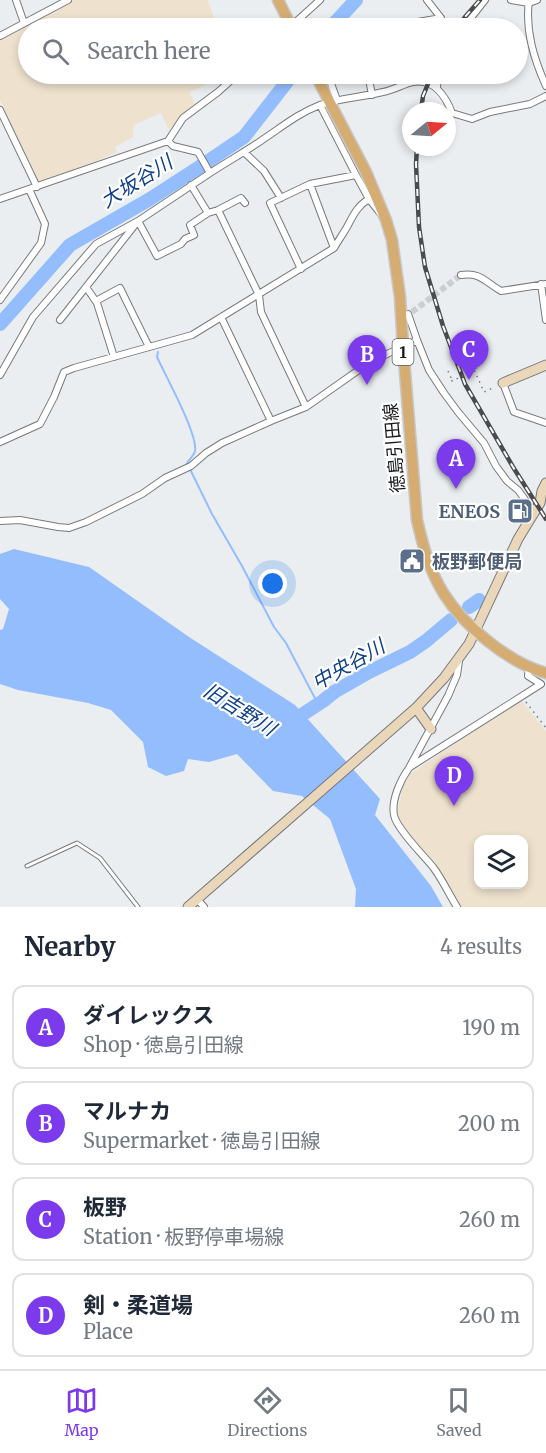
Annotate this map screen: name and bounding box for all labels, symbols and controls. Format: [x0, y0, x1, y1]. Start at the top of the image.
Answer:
search box [18, 18, 528, 84]
icon: search [39, 35, 72, 68]
text: Search here [87, 37, 210, 65]
north arrow [402, 102, 456, 156]
water label: 大坂谷川 [95, 148, 178, 213]
pin: C [450, 330, 488, 380]
pin: B [348, 336, 386, 385]
road number: 1 [392, 339, 414, 365]
street label: 徳島引田線 [379, 402, 409, 494]
pin: A [436, 440, 476, 489]
fuel station icon: ENEOS [505, 496, 535, 526]
place label: ENEOS [438, 500, 500, 523]
public building icon: 板野郵便局 [397, 546, 427, 576]
place label: 板野郵便局 [432, 550, 522, 573]
your location [258, 569, 287, 598]
water label: 中央谷川 [307, 632, 391, 695]
water label: 旧吉野川 [199, 677, 282, 742]
pin: D [434, 756, 474, 806]
map controls [474, 835, 528, 889]
button: layers [474, 835, 528, 889]
text: Nearby [24, 930, 116, 963]
text: 4 results [440, 934, 522, 959]
text: ダイレックス [83, 1001, 214, 1029]
text: A [38, 1015, 53, 1040]
text: 190 m [462, 1015, 520, 1040]
text: Shop · 徳島引田線 [83, 1032, 244, 1057]
text: マルナカ [83, 1097, 171, 1125]
text: B [39, 1111, 52, 1136]
text: 200 m [458, 1111, 520, 1136]
text: Supermarket · 徳島引田線 [83, 1128, 321, 1153]
text: 板野 [83, 1193, 127, 1221]
text: C [39, 1207, 52, 1232]
text: 260 m [459, 1207, 520, 1232]
text: Station · 板野停車場線 [83, 1224, 284, 1249]
text: 剣・柔道場 [83, 1291, 193, 1319]
text: D [38, 1303, 53, 1328]
text: 260 m [459, 1303, 520, 1328]
text: Place [83, 1319, 133, 1344]
tab: Map [64, 1384, 99, 1440]
tab: Directions [227, 1384, 307, 1440]
tab: Saved [436, 1384, 482, 1440]

